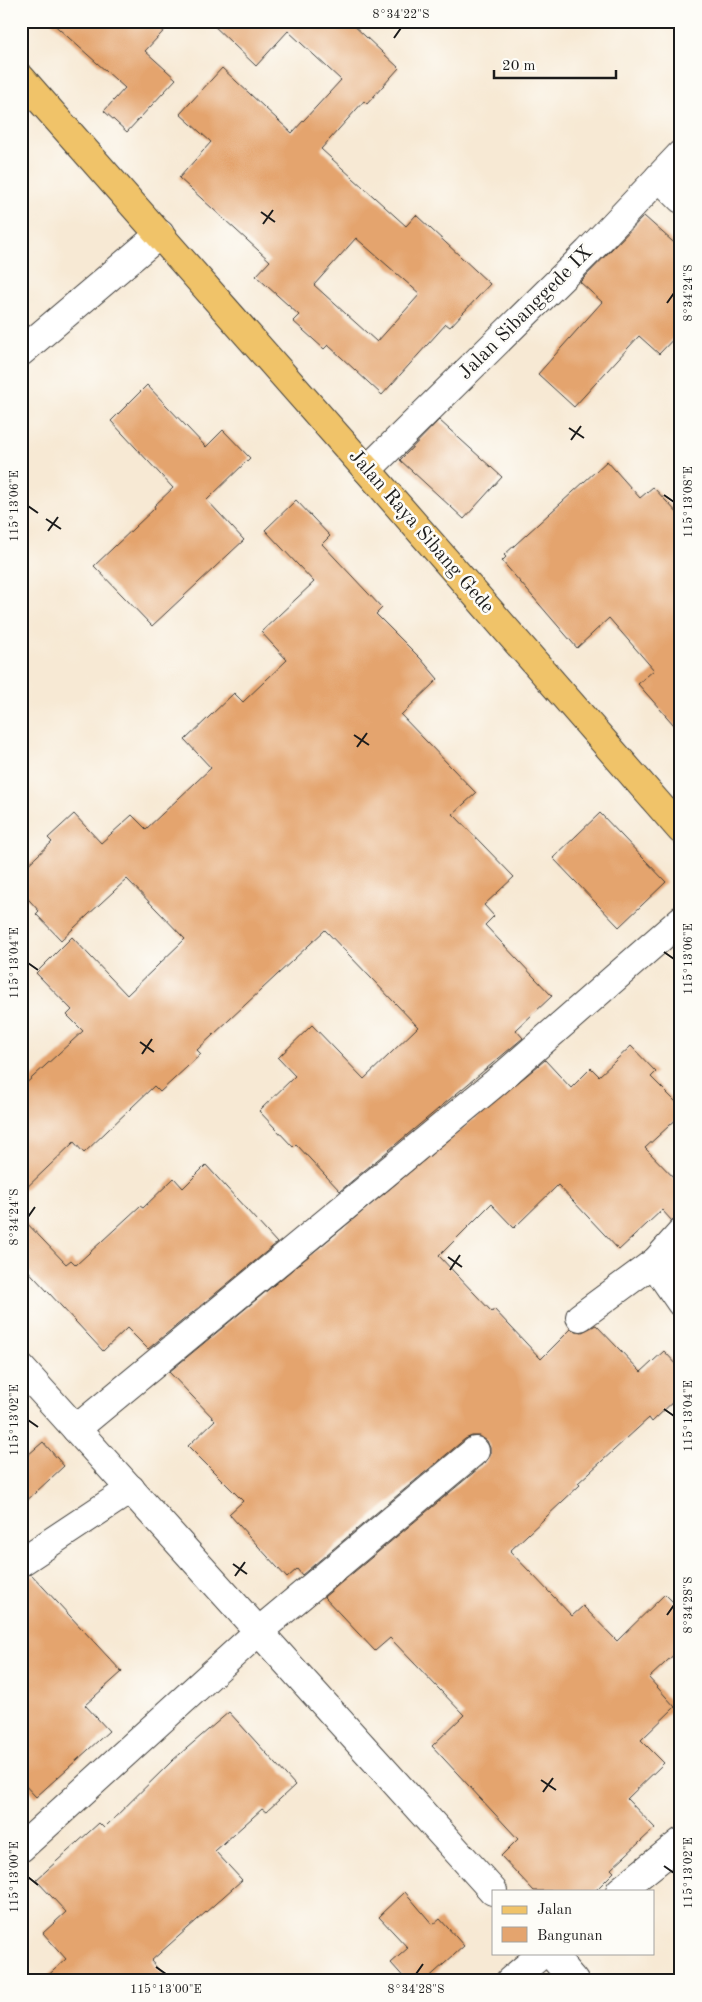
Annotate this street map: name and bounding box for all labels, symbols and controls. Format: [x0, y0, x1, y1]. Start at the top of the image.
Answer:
text: 8°34'22"S [373, 9, 429, 21]
scale bar [494, 48, 617, 80]
text: 20 m [502, 59, 536, 74]
street label: Jalan Sibanggede IX [455, 242, 597, 384]
text: 8°34'24"S [683, 265, 695, 321]
street label: Jalan Raya Sibang Gede [345, 446, 497, 618]
text: 115°13'08"E [682, 466, 695, 538]
text: 115°13'06"E [8, 470, 21, 542]
text: 115°13'06"E [682, 923, 695, 995]
text: 115°13'04"E [8, 927, 21, 999]
text: 8°34'24"S [9, 1189, 21, 1245]
text: 115°13'04"E [682, 1380, 695, 1452]
text: 115°13'02"E [8, 1384, 21, 1456]
text: 8°34'28"S [683, 1577, 695, 1633]
text: 115°13'02"E [682, 1837, 695, 1909]
text: 115°13'00"E [8, 1841, 21, 1913]
legend [492, 1890, 654, 1954]
text: Jalan [537, 1903, 572, 1918]
text: Bangunan [537, 1929, 603, 1944]
text: 115°13'00"E [130, 1983, 202, 1996]
text: 8°34'28"S [388, 1984, 444, 1996]

